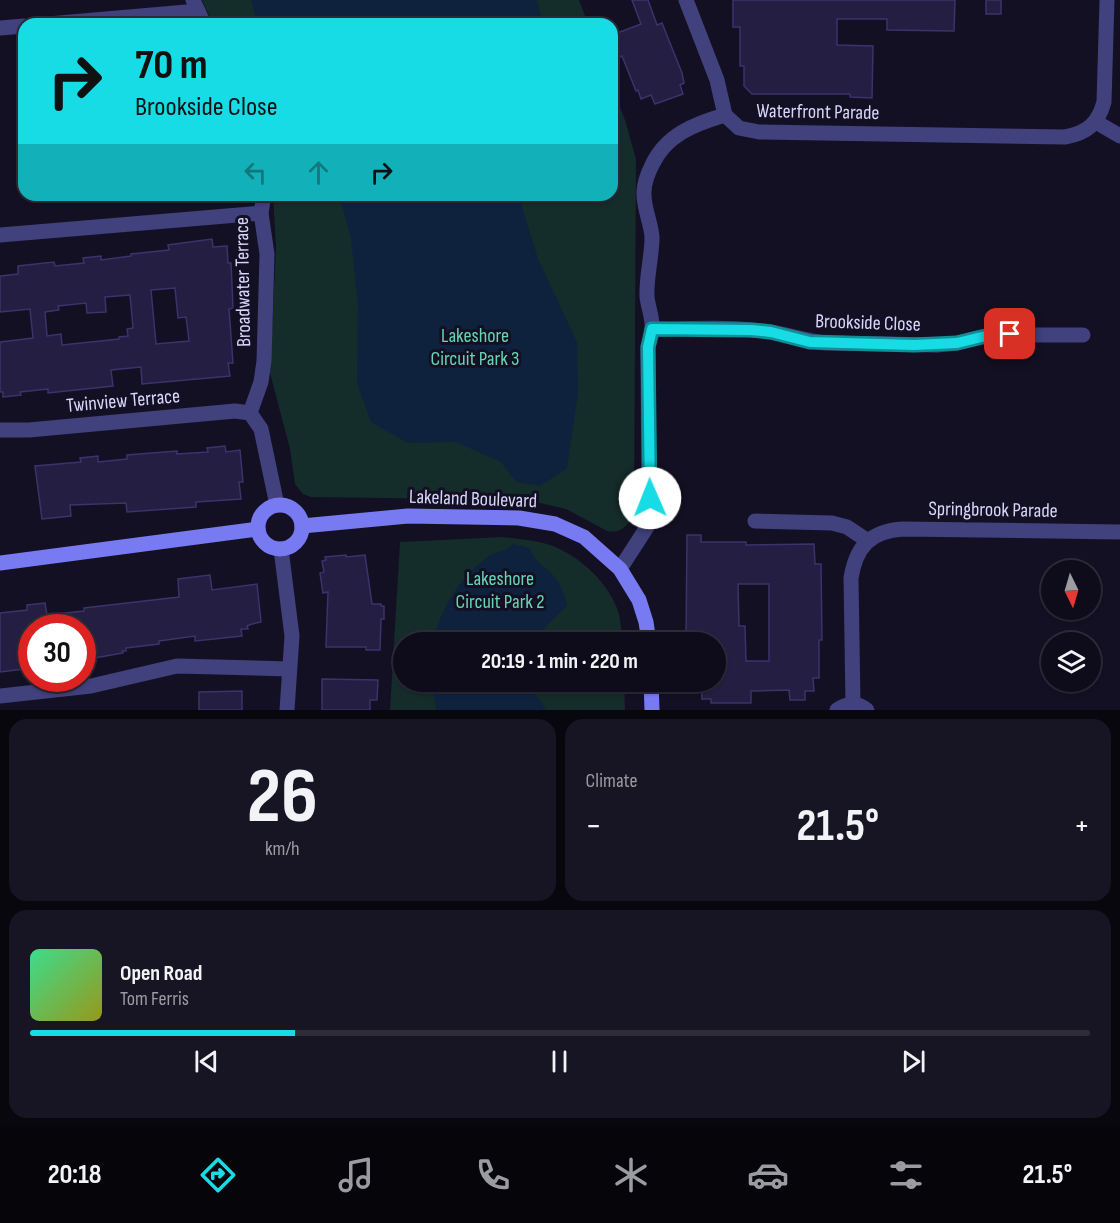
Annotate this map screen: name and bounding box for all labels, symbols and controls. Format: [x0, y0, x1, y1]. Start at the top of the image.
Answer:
text: 70 m [135, 40, 208, 91]
icon: right [36, 42, 114, 120]
text: Brookside Close [135, 91, 278, 123]
street label: Waterfront Parade [756, 99, 880, 125]
icon: left [239, 156, 272, 189]
icon: ahead [302, 156, 335, 189]
icon: right [365, 156, 398, 189]
street label: Broadwater Terrace [230, 217, 256, 347]
pin [984, 308, 1035, 359]
street label: Brookside Close [815, 309, 921, 337]
icon: arrive [993, 317, 1026, 350]
park label: Lakeshore Circuit Park 3 [430, 324, 520, 371]
street label: Twinview Terrace [65, 384, 181, 418]
position arrow [618, 466, 682, 530]
street label: Lakeland Boulevard [409, 485, 537, 513]
street label: Springbrook Parade [928, 497, 1058, 523]
north arrow [1041, 560, 1101, 620]
map controls [1041, 560, 1101, 692]
park label: Lakeshore Circuit Park 2 [456, 567, 544, 614]
speed limit sign: 30 [18, 614, 96, 692]
button: layers [1041, 632, 1101, 692]
text: 20:19 · 1 min · 220 m [481, 648, 638, 675]
text: 26 [247, 751, 318, 844]
text: Climate [586, 769, 638, 793]
text: 21.5° [796, 799, 879, 854]
text: − [586, 806, 602, 846]
text: + [1074, 806, 1090, 846]
text: km/h [265, 837, 300, 861]
text: Open Road [120, 960, 202, 987]
text: Tom Ferris [120, 987, 189, 1011]
icon: previous [190, 1045, 223, 1078]
icon: pause [543, 1045, 576, 1078]
icon: next [897, 1045, 930, 1078]
icon: directions [197, 1154, 239, 1196]
icon: music [335, 1154, 377, 1196]
icon: phone [472, 1154, 514, 1196]
icon: climate [610, 1154, 652, 1196]
icon: car [747, 1154, 789, 1196]
icon: filters [885, 1154, 927, 1196]
text: 20:18 [48, 1159, 101, 1191]
text: 21.5° [1023, 1159, 1072, 1191]

